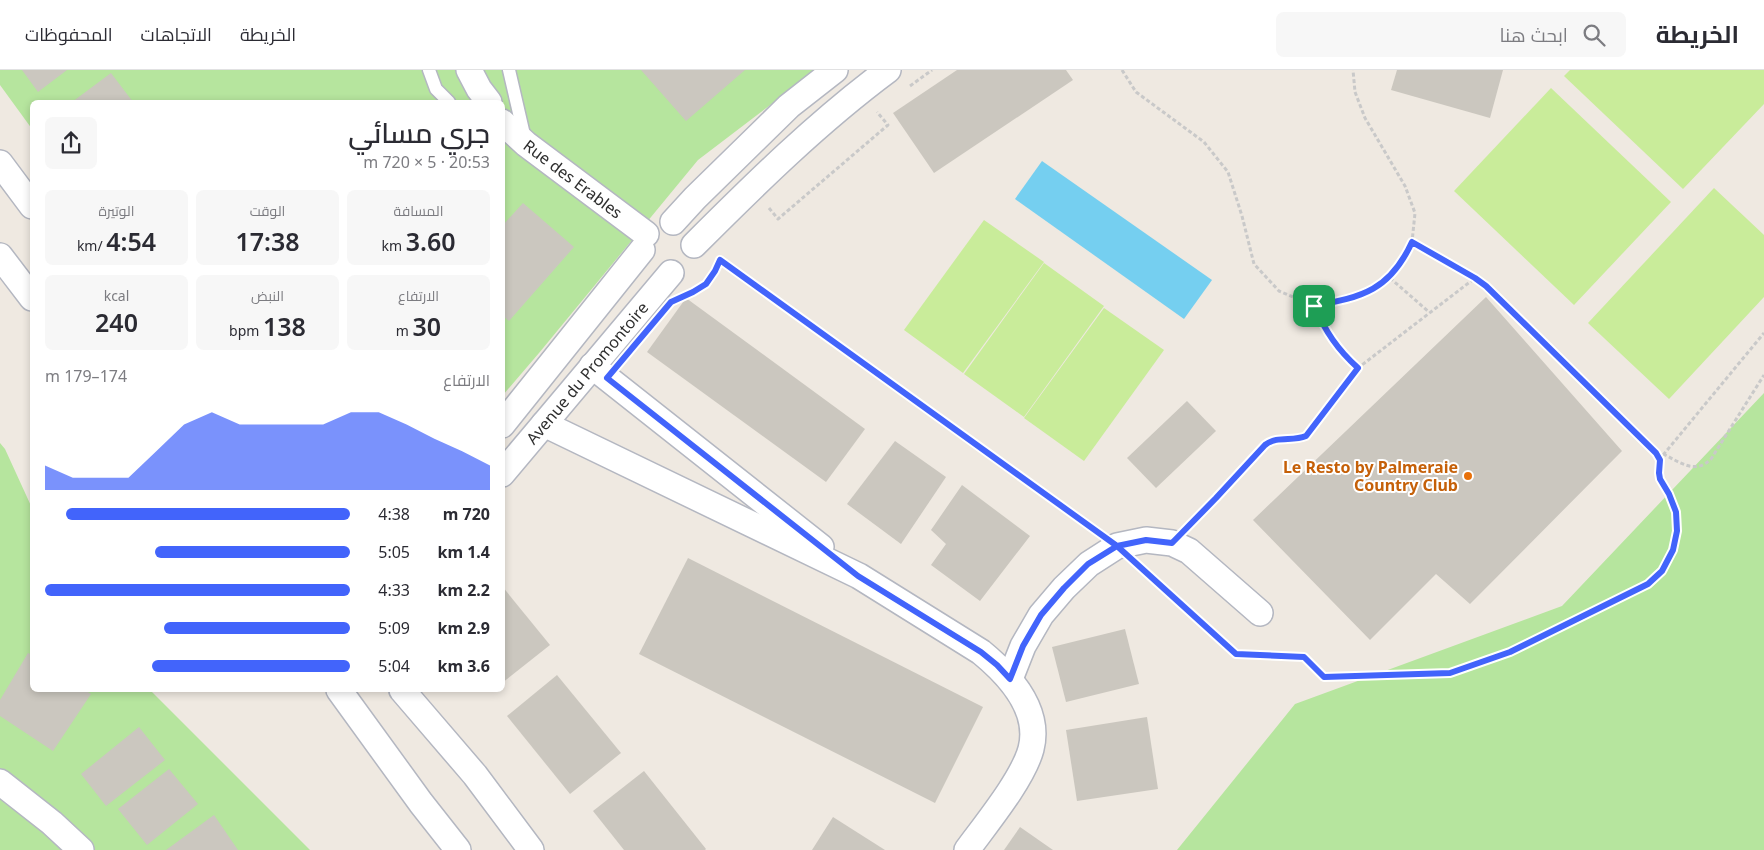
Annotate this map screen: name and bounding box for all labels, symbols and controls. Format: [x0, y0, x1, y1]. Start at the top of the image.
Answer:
search box [1276, 12, 1626, 57]
text: الخريطة [1656, 17, 1739, 50]
icon: search [1580, 21, 1608, 49]
text: المحفوظات [25, 22, 113, 46]
text: الاتجاهات [141, 22, 212, 46]
text: الخريطة [240, 22, 296, 46]
text: ابحث هنا [1499, 22, 1568, 48]
text: جري مسائي [348, 113, 490, 151]
button: share [45, 117, 97, 169]
street label: Rue des Erables [519, 135, 627, 223]
text: 20:53 · 5 × 720 m [363, 151, 490, 173]
text: الوتيرة [99, 201, 134, 220]
text: الوقت [250, 201, 285, 220]
text: المسافة [394, 201, 443, 220]
text: 4:54 [106, 224, 156, 258]
text: 17:38 [235, 224, 300, 258]
text: 3.60 [406, 224, 456, 258]
text: /km [77, 236, 106, 255]
text: km [381, 236, 406, 255]
pin [1293, 285, 1335, 327]
text: kcal [104, 286, 129, 305]
text: النبض [251, 286, 284, 305]
text: الارتفاع [398, 286, 439, 305]
icon: arrive [1300, 292, 1328, 320]
street label: Avenue du Promontoire [521, 297, 653, 449]
text: 240 [95, 305, 138, 339]
text: 138 [263, 309, 306, 343]
text: 30 [413, 309, 441, 343]
text: bpm [229, 321, 263, 340]
text: m [396, 321, 413, 340]
text: 174–179 m [45, 365, 127, 387]
text: الارتفاع [443, 369, 490, 391]
place label: Le Resto by Palmeraie Country Club [1283, 456, 1458, 496]
marker: Le Resto by Palmeraie Country Club [1462, 470, 1474, 482]
text: 4:38 [378, 503, 410, 525]
text: 720 m [443, 503, 490, 525]
text: 5:05 [378, 541, 410, 563]
text: 1.4 km [437, 541, 490, 563]
text: 4:33 [378, 579, 410, 601]
text: 2.2 km [437, 579, 490, 601]
text: 5:09 [378, 617, 410, 639]
text: 2.9 km [437, 617, 490, 639]
text: 5:04 [378, 655, 410, 677]
text: 3.6 km [437, 655, 490, 677]

